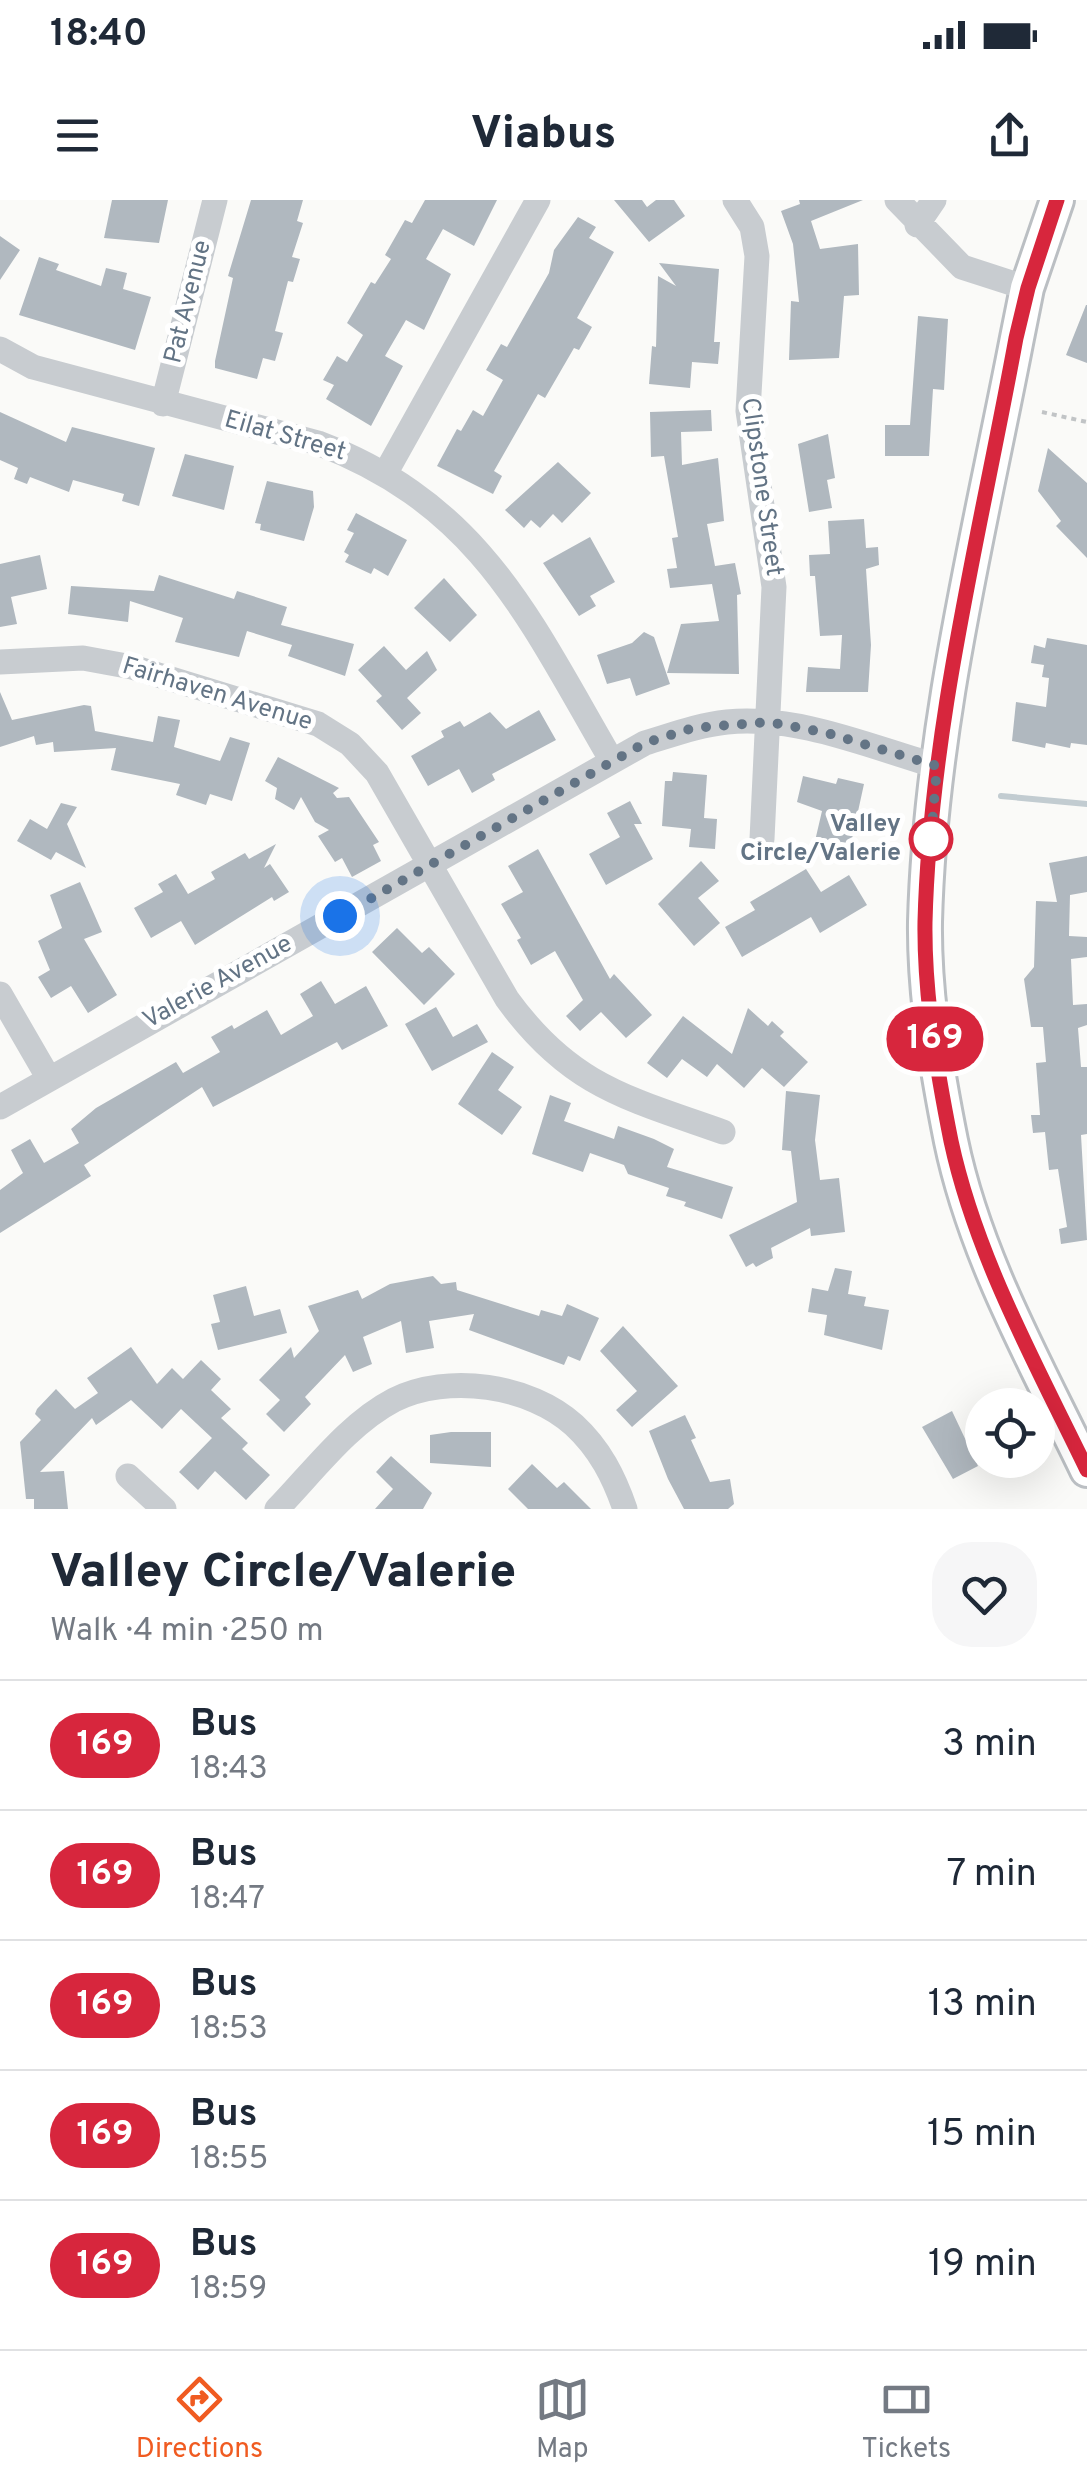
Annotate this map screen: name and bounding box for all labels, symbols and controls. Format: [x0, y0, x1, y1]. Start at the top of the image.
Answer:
text: 18:40 [50, 11, 148, 60]
text: Viabus [471, 107, 616, 164]
icon: menu [50, 108, 105, 163]
icon: share [982, 108, 1037, 163]
street label: Pat Avenue [158, 237, 220, 367]
street label: Clipstone Street [733, 396, 789, 578]
street label: Eilat Street [221, 404, 349, 470]
street label: Fairhaven Avenue [118, 651, 316, 739]
place label: Valley Circle/Valerie [740, 809, 901, 870]
marker: Valley Circle/Valerie [910, 818, 952, 860]
your location [315, 891, 365, 941]
street label: Valerie Avenue [138, 929, 298, 1037]
line badge: 169 [878, 1006, 992, 1072]
text: 169 [906, 1017, 964, 1061]
map controls [965, 1388, 1055, 1478]
button: locate [965, 1388, 1055, 1478]
button: heart [932, 1542, 1037, 1647]
text: Valley Circle/Valerie [50, 1544, 516, 1604]
text: Walk · 4 min · 250 m [50, 1612, 324, 1652]
text: Bus [190, 1701, 257, 1750]
text: 3 min [942, 1721, 1037, 1770]
text: 169 [76, 1723, 134, 1767]
text: 18:43 [190, 1750, 268, 1790]
text: Bus [190, 1831, 257, 1880]
text: 7 min [947, 1851, 1037, 1900]
text: 169 [76, 1853, 134, 1897]
text: 18:47 [190, 1880, 265, 1920]
text: Bus [190, 1961, 257, 2010]
text: 13 min [928, 1981, 1037, 2030]
text: 169 [76, 1983, 134, 2027]
text: 18:53 [190, 2010, 268, 2050]
text: Bus [190, 2091, 257, 2140]
text: 15 min [927, 2111, 1037, 2160]
text: 169 [76, 2113, 134, 2157]
text: 18:55 [190, 2140, 268, 2180]
text: Bus [190, 2221, 257, 2270]
text: 19 min [928, 2241, 1037, 2290]
text: 169 [76, 2243, 134, 2287]
text: 18:59 [190, 2270, 267, 2310]
tab: Directions [136, 2372, 263, 2468]
tab: Map [535, 2372, 590, 2468]
tab: Tickets [861, 2372, 951, 2468]

